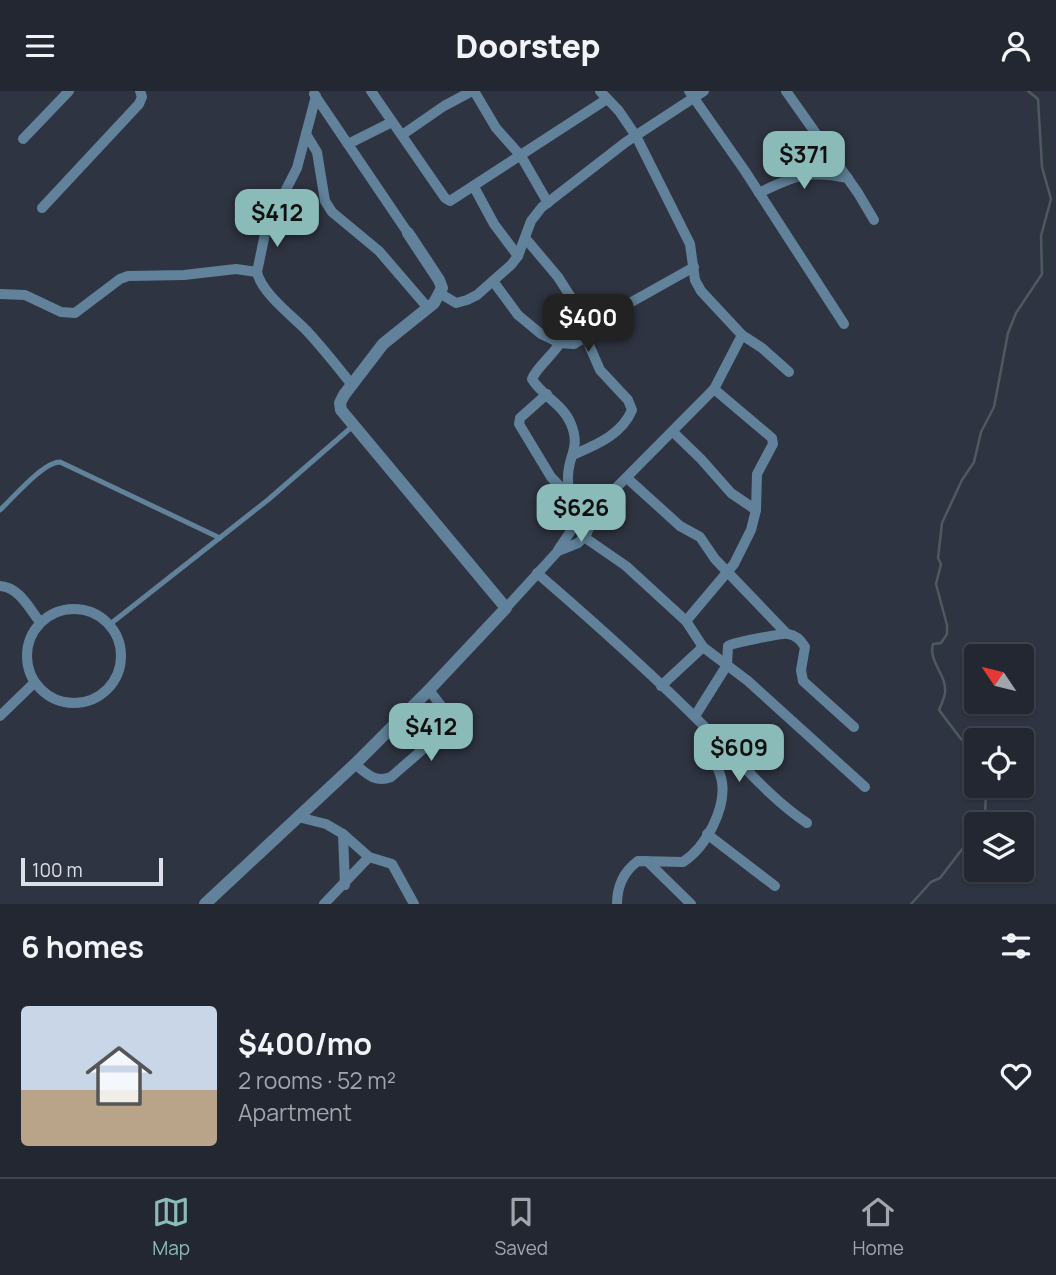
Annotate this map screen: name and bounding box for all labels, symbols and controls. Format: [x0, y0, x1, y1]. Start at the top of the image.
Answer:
text: Doorstep [455, 24, 601, 68]
icon: menu [21, 27, 59, 65]
icon: person [997, 27, 1035, 65]
pin: $371 [763, 132, 845, 191]
text: $371 [779, 138, 829, 170]
pin: $412 [236, 190, 318, 249]
text: $412 [251, 196, 303, 228]
pin: $400 [547, 295, 629, 354]
text: $400 [559, 301, 617, 333]
pin: $626 [540, 484, 622, 544]
text: $626 [553, 491, 609, 523]
north arrow [964, 644, 1034, 714]
map controls [964, 644, 1034, 882]
pin: $412 [390, 703, 472, 763]
text: $412 [405, 710, 457, 742]
pin: $609 [698, 725, 780, 784]
button: locate [964, 728, 1034, 798]
text: $609 [710, 731, 768, 763]
button: layers [964, 812, 1034, 882]
scale bar [21, 855, 163, 887]
text: 100 m [32, 857, 83, 883]
text: 6 homes [21, 926, 144, 967]
icon: filters [997, 927, 1035, 965]
text: $400/mo [238, 1023, 372, 1064]
icon: home [77, 1034, 161, 1118]
icon: heart [997, 1057, 1035, 1095]
text: 2 rooms · 52 m² [238, 1064, 396, 1096]
text: Apartment [238, 1096, 352, 1128]
tab: Map [152, 1193, 190, 1261]
tab: Saved [495, 1193, 548, 1261]
tab: Home [852, 1193, 904, 1261]

